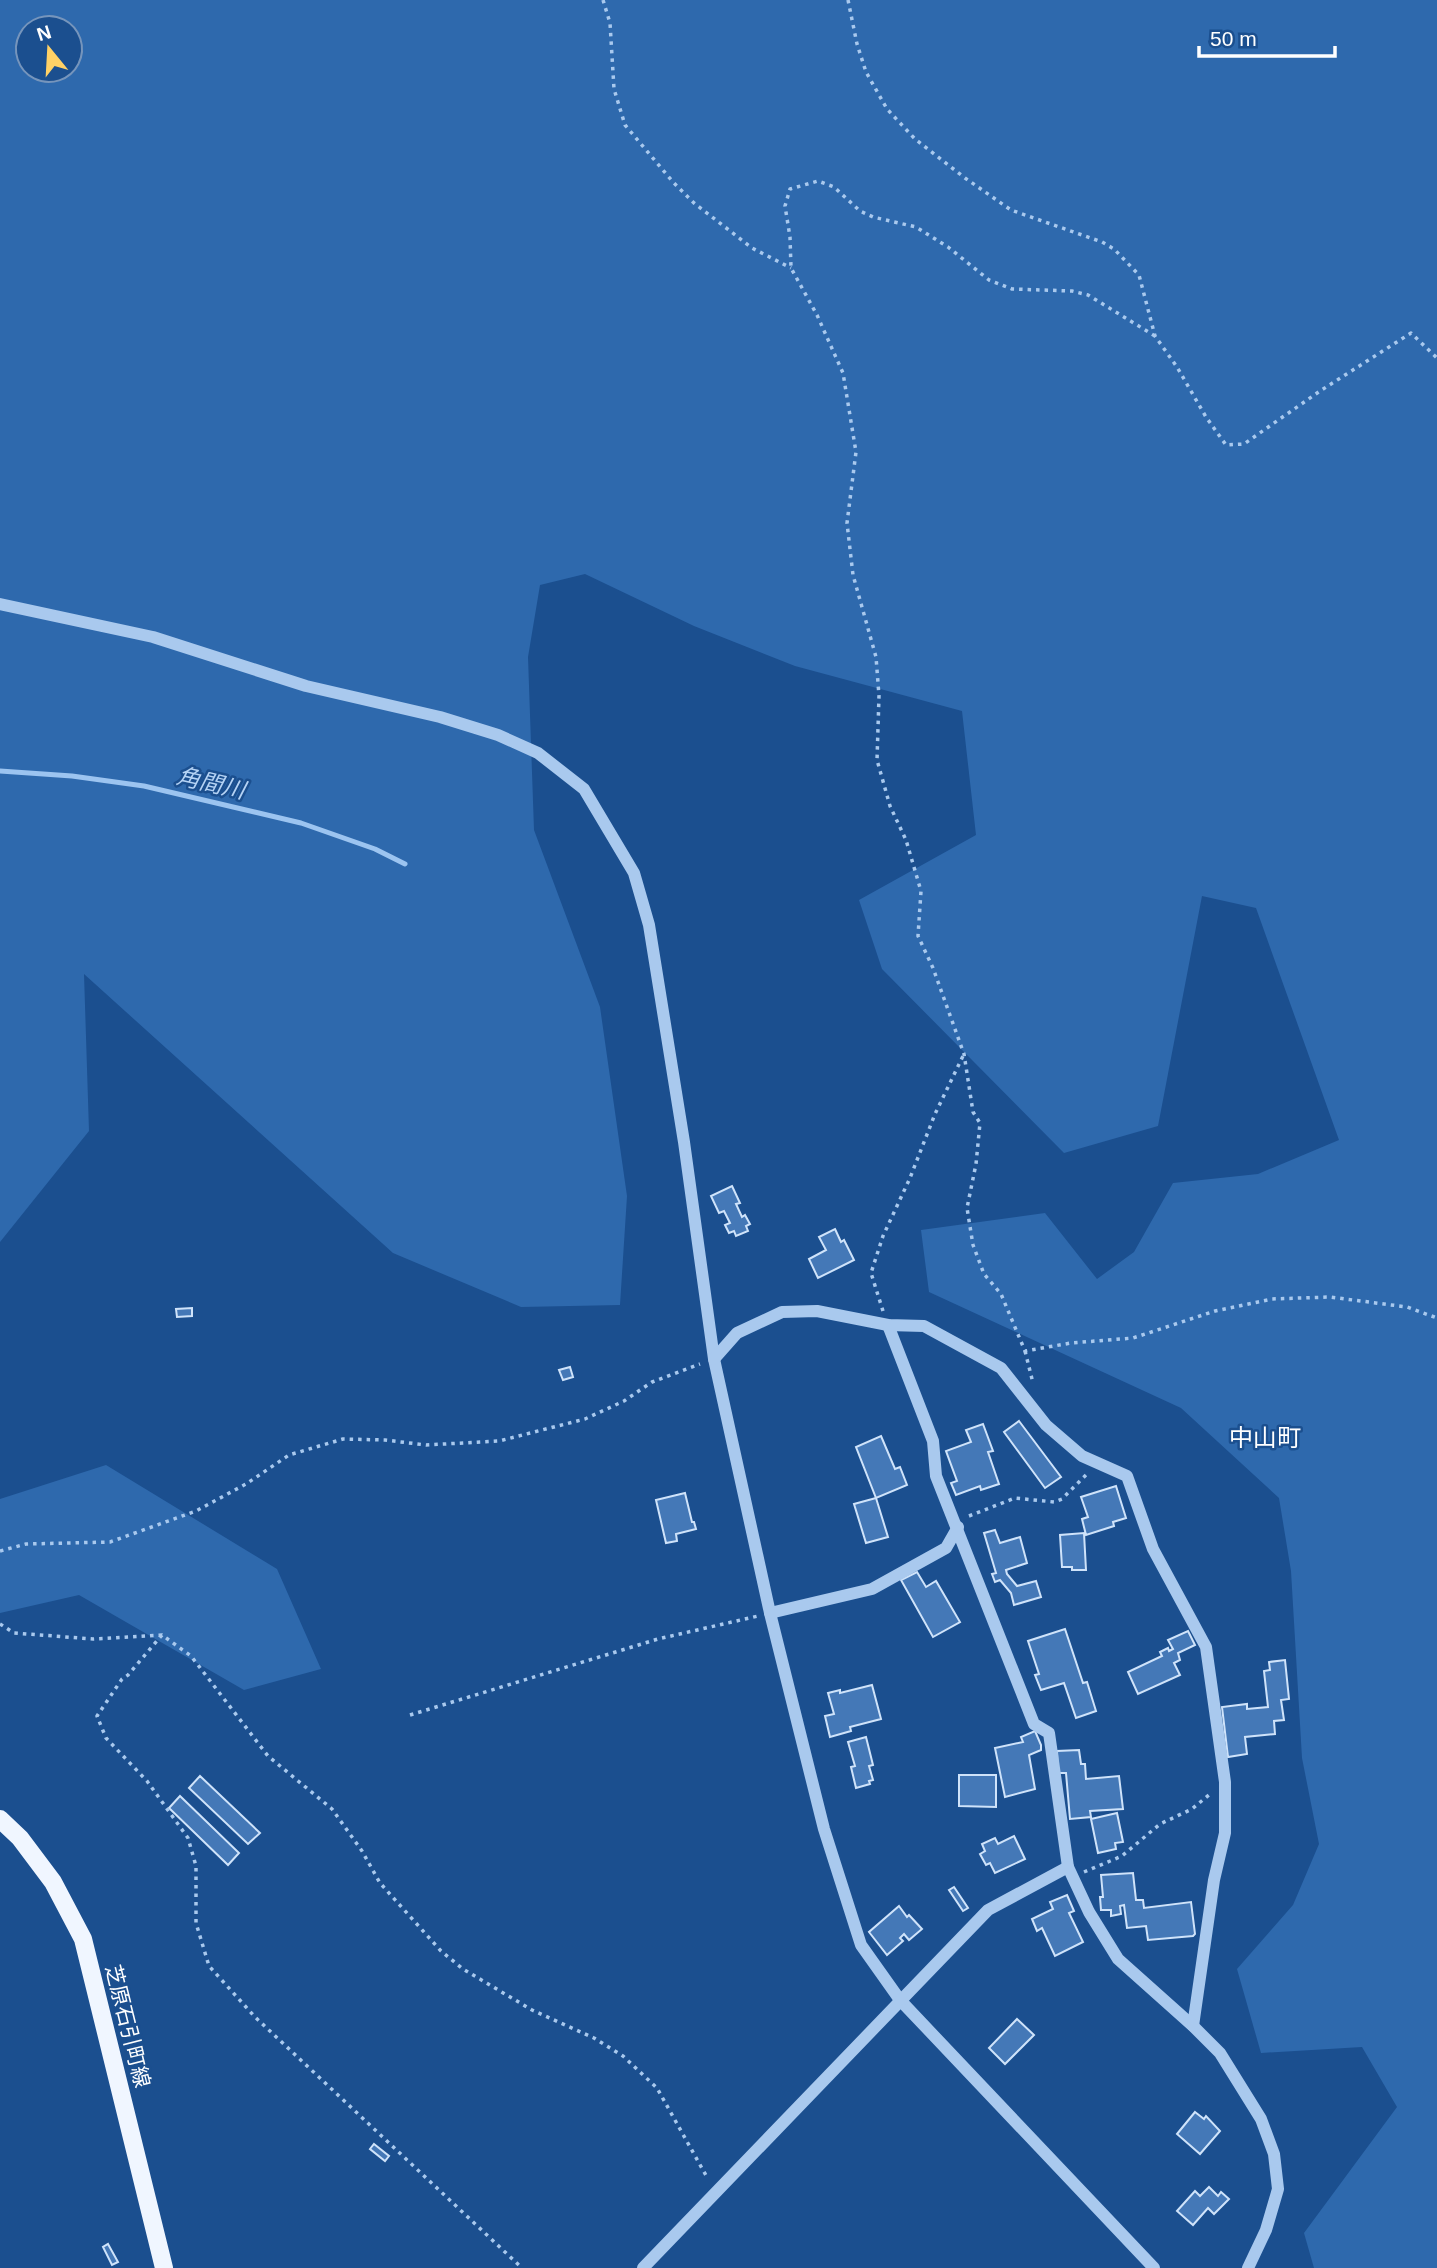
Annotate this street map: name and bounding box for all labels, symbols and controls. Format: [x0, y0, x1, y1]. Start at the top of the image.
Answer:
north arrow [14, 14, 84, 84]
scale bar [1199, 14, 1336, 58]
text: N [34, 21, 54, 45]
text: 50 m [1210, 27, 1257, 50]
water label: 角間川 [174, 763, 250, 804]
district label: 中山町 [1229, 1424, 1301, 1451]
street label: 芝原石引町線 [102, 1962, 154, 2090]

